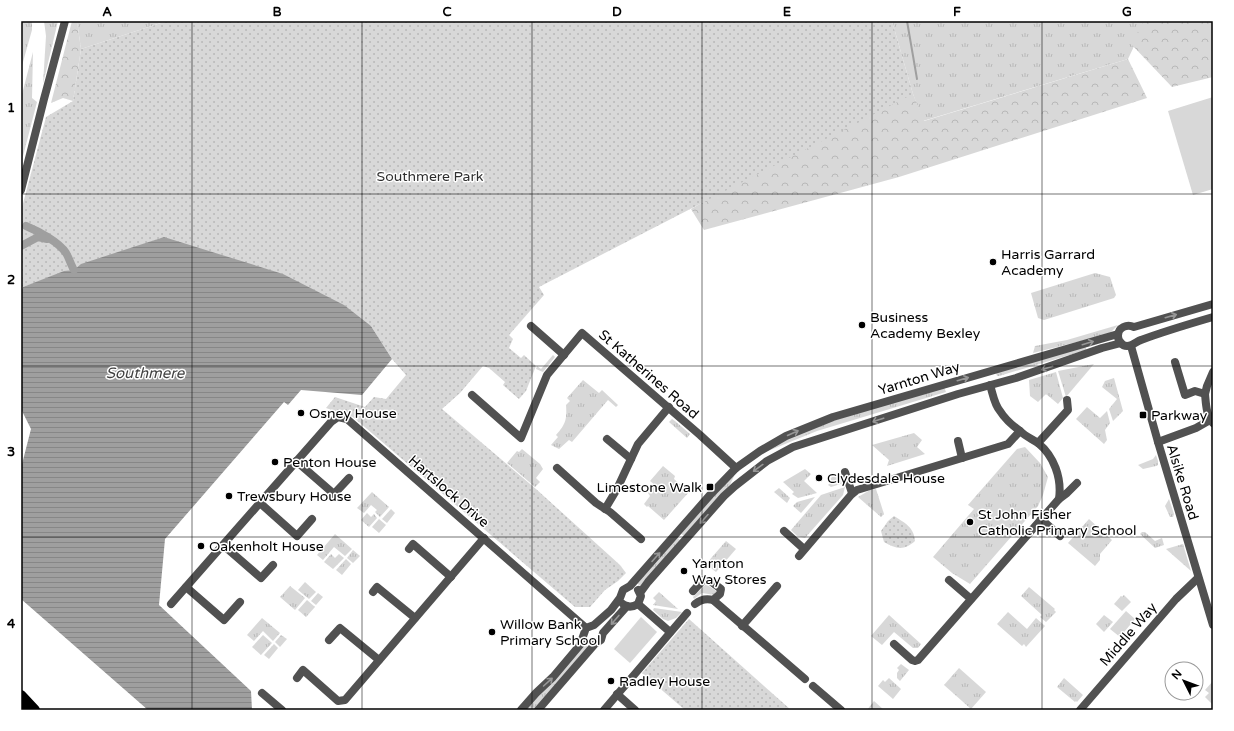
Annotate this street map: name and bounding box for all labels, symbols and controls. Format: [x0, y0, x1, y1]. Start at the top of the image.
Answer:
text: A [102, 4, 112, 20]
text: B [272, 4, 282, 20]
text: C [442, 4, 452, 20]
text: D [612, 4, 622, 20]
text: E [783, 4, 791, 20]
text: F [953, 4, 961, 20]
text: G [1122, 4, 1132, 20]
text: 1 [7, 100, 15, 116]
park label: Southmere Park [377, 168, 484, 185]
place label: Harris Garrard Academy [1001, 246, 1095, 279]
marker: Harris Garrard Academy [988, 257, 998, 267]
text: 2 [7, 272, 15, 288]
place label: Business Academy Bexley [870, 309, 981, 342]
one-way arrow [1164, 312, 1177, 319]
marker: Business Academy Bexley [857, 320, 867, 330]
street label: St Katherines Road [595, 326, 702, 422]
one-way arrow [1082, 339, 1095, 346]
street label: Yarnton Way [876, 358, 962, 399]
water label: Southmere [106, 364, 186, 382]
one-way arrow [1041, 365, 1054, 372]
one-way arrow [957, 375, 970, 382]
place label: Osney House [309, 405, 397, 422]
place label: Parkway [1151, 407, 1208, 424]
marker: Osney House [296, 408, 306, 418]
marker: Parkway [1138, 410, 1148, 420]
one-way arrow [872, 417, 885, 424]
one-way arrow [786, 428, 798, 436]
street label: Alsike Road [1163, 442, 1202, 522]
text: 3 [7, 444, 15, 460]
street label: Hartslock Drive [405, 452, 492, 531]
place label: Penton House [283, 454, 377, 471]
marker: Penton House [270, 457, 280, 467]
one-way arrow [753, 464, 764, 472]
place label: Clydesdale House [827, 470, 945, 487]
marker: Clydesdale House [814, 473, 824, 483]
place label: Limestone Walk [597, 479, 702, 496]
marker: Limestone Walk [705, 482, 715, 492]
place label: Trewsbury House [237, 488, 352, 505]
marker: Trewsbury House [224, 491, 234, 501]
place label: St John Fisher Catholic Primary School [978, 506, 1136, 539]
one-way arrow [699, 514, 708, 524]
marker: St John Fisher Catholic Primary School [965, 517, 975, 527]
place label: Oakenholt House [209, 538, 324, 555]
marker: Oakenholt House [196, 541, 206, 551]
one-way arrow [652, 552, 661, 562]
place label: Yarnton Way Stores [692, 555, 767, 588]
marker: Yarnton Way Stores [679, 566, 689, 576]
street label: Middle Way [1096, 599, 1161, 670]
one-way arrow [611, 615, 620, 625]
text: 4 [7, 616, 16, 632]
place label: Willow Bank Primary School [500, 616, 601, 649]
marker: Willow Bank Primary School [487, 627, 497, 637]
north arrow [1164, 661, 1204, 701]
text: N [1169, 667, 1185, 682]
place label: Radley House [619, 673, 710, 690]
marker: Radley House [606, 676, 616, 686]
one-way arrow [543, 677, 553, 687]

